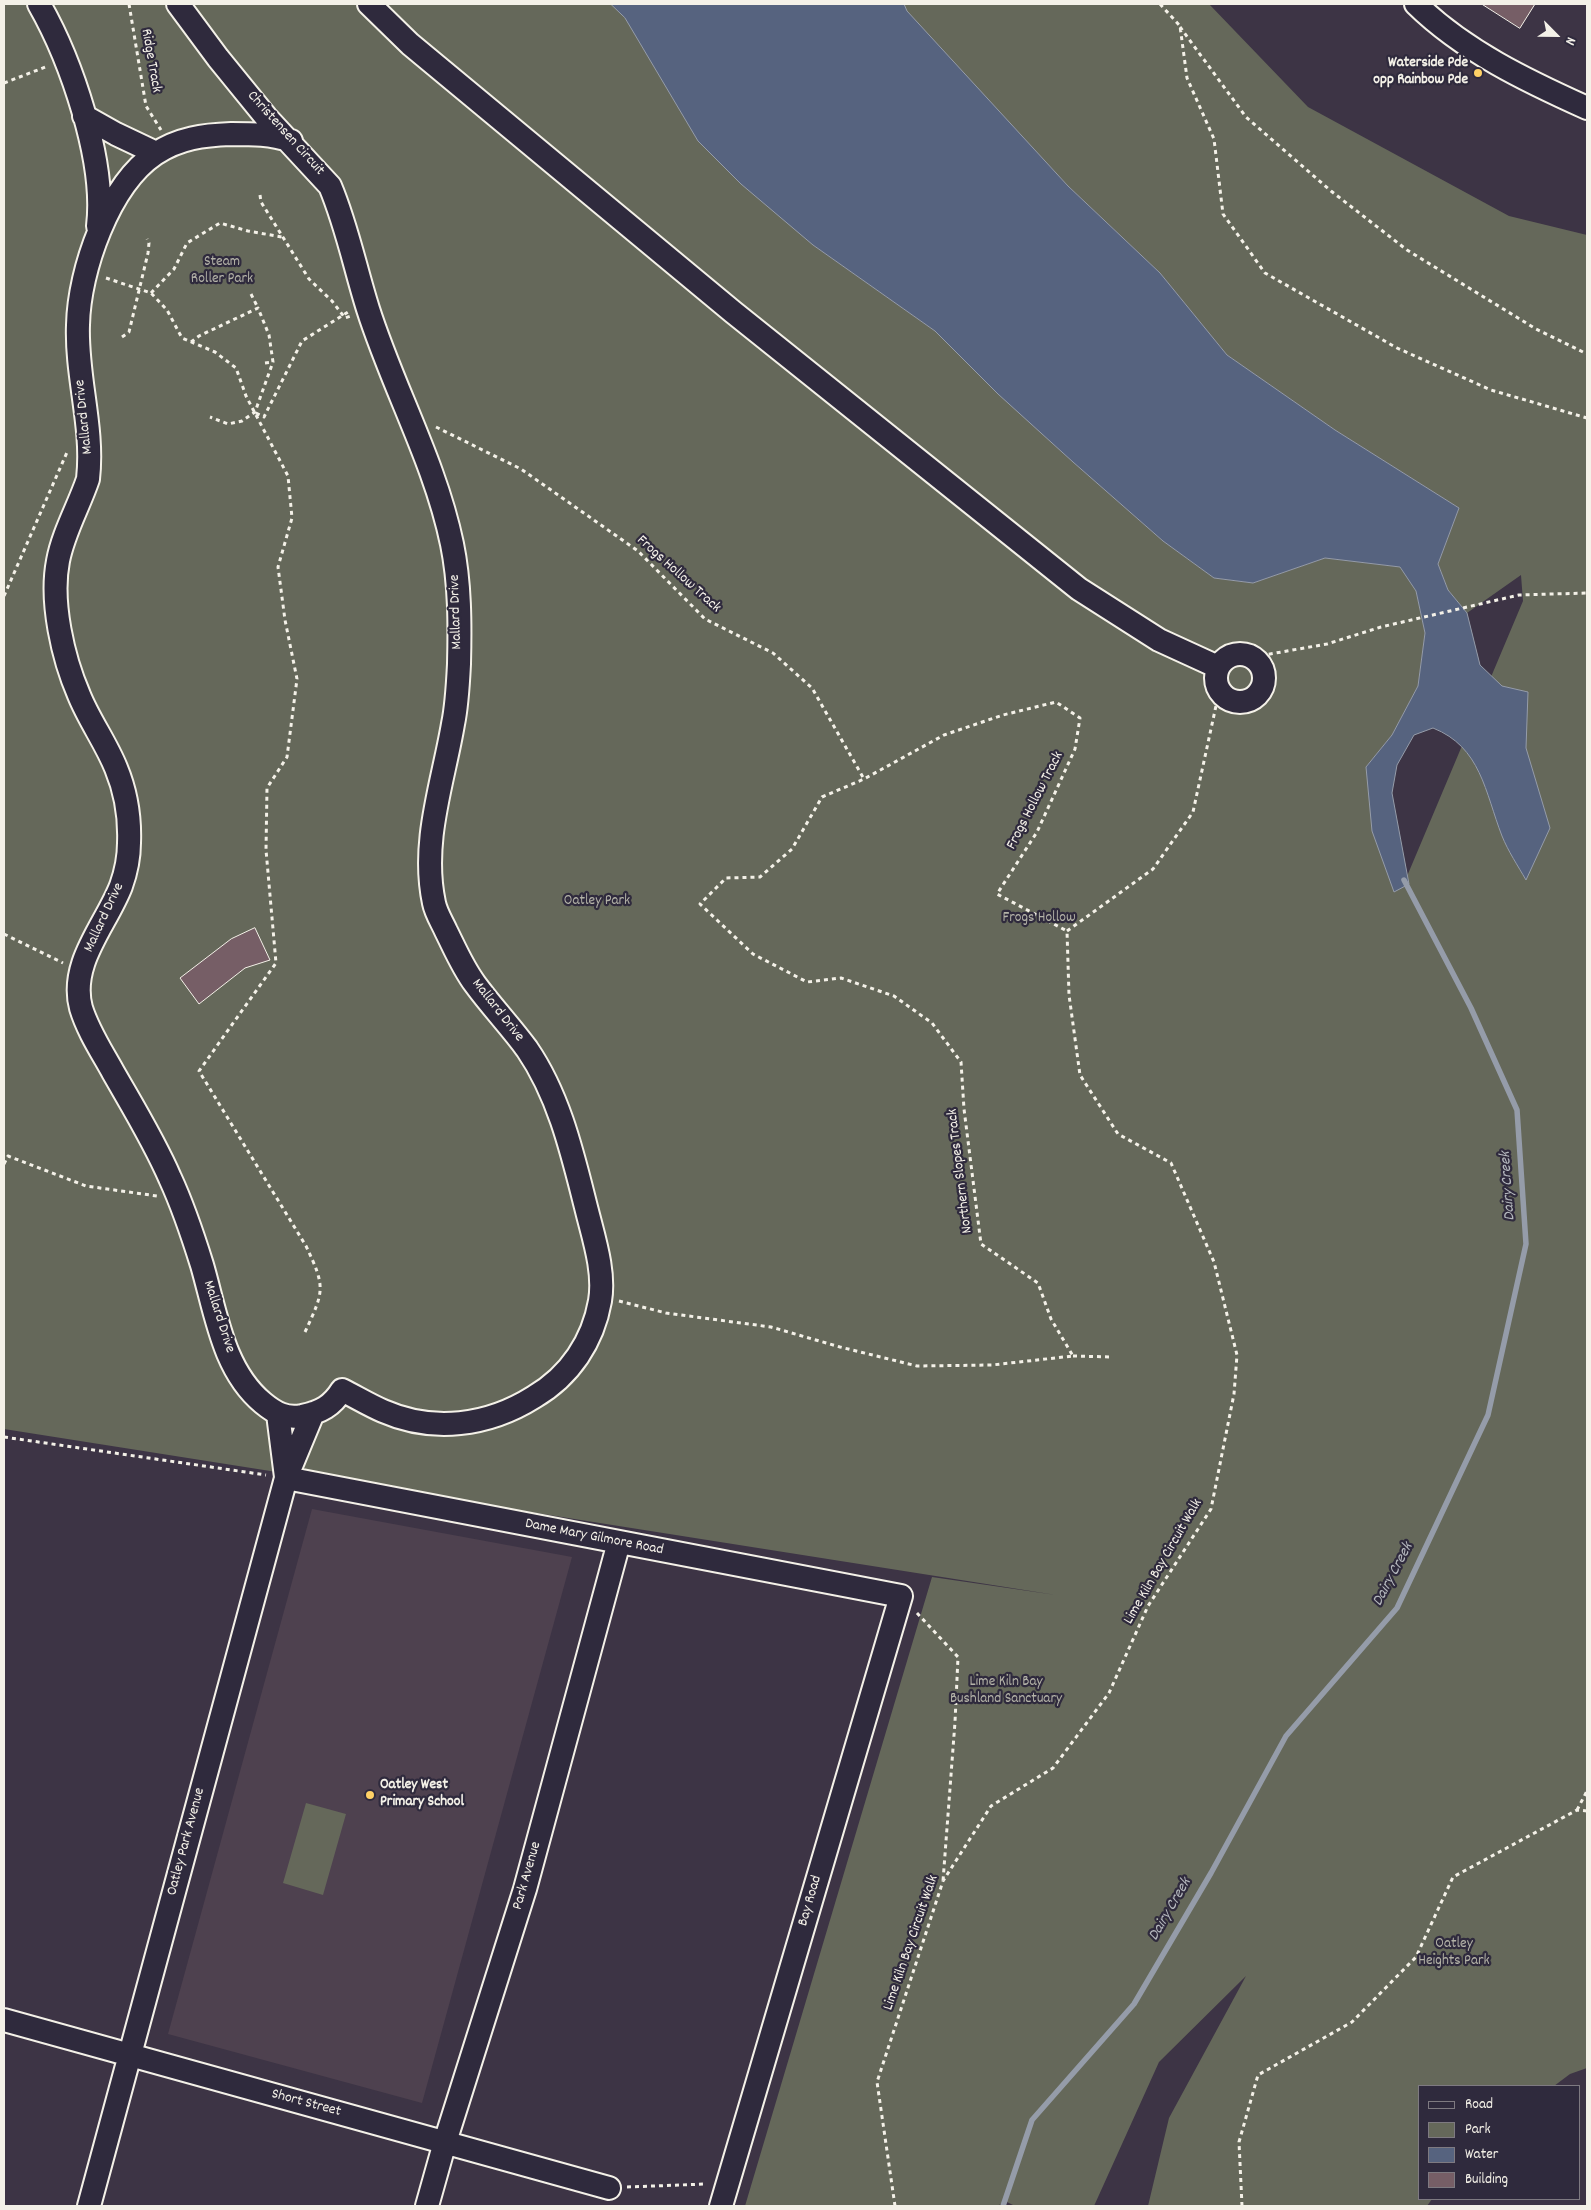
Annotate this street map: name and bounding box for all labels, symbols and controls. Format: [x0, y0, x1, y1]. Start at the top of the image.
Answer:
north arrow [1531, 10, 1581, 60]
street label: Ridge Track [136, 28, 164, 94]
text: N [1559, 34, 1580, 48]
place label: Waterside Pde opp Rainbow Pde [1373, 55, 1468, 90]
marker: Waterside Pde opp Rainbow Pde [1472, 67, 1484, 79]
street label: Christensen Circuit [242, 88, 328, 180]
park label: Steam Roller Park [191, 254, 253, 289]
street label: Mallard Drive [72, 379, 98, 455]
street label: Frogs Hollow Track [632, 532, 724, 618]
street label: Mallard Drive [447, 574, 467, 650]
street label: Frogs Hollow Track [1004, 749, 1068, 853]
street label: Mallard Drive [81, 880, 129, 956]
park label: Oatley Park [564, 893, 630, 911]
park label: Frogs Hollow [1002, 910, 1076, 928]
street label: Mallard Drive [467, 976, 527, 1046]
street label: Northern Slopes Track [944, 1108, 978, 1234]
water label: Dairy Creek [1497, 1151, 1521, 1221]
street label: Mallard Drive [198, 1279, 238, 1355]
street label: Lime Kiln Bay Circuit Walk [1121, 1496, 1207, 1628]
street label: Dame Mary Gilmore Road [523, 1516, 665, 1560]
water label: Dairy Creek [1369, 1540, 1419, 1610]
park label: Lime Kiln Bay Bushland Sanctuary [950, 1674, 1062, 1709]
place label: Oatley West Primary School [380, 1777, 464, 1812]
street label: Oatley Park Avenue [164, 1786, 210, 1898]
marker: Oatley West Primary School [364, 1789, 376, 1801]
street label: Park Avenue [510, 1840, 546, 1912]
street label: Lime Kiln Bay Circuit Walk [880, 1873, 944, 2013]
street label: Bay Road [795, 1874, 827, 1928]
water label: Dairy Creek [1145, 1875, 1197, 1945]
park label: Oatley Heights Park [1418, 1936, 1490, 1971]
legend [1418, 2085, 1581, 2200]
street label: Short Street [269, 2086, 343, 2122]
text: Road [1465, 2094, 1493, 2116]
text: Park [1465, 2119, 1491, 2141]
text: Water [1465, 2144, 1498, 2166]
text: Building [1465, 2169, 1508, 2191]

